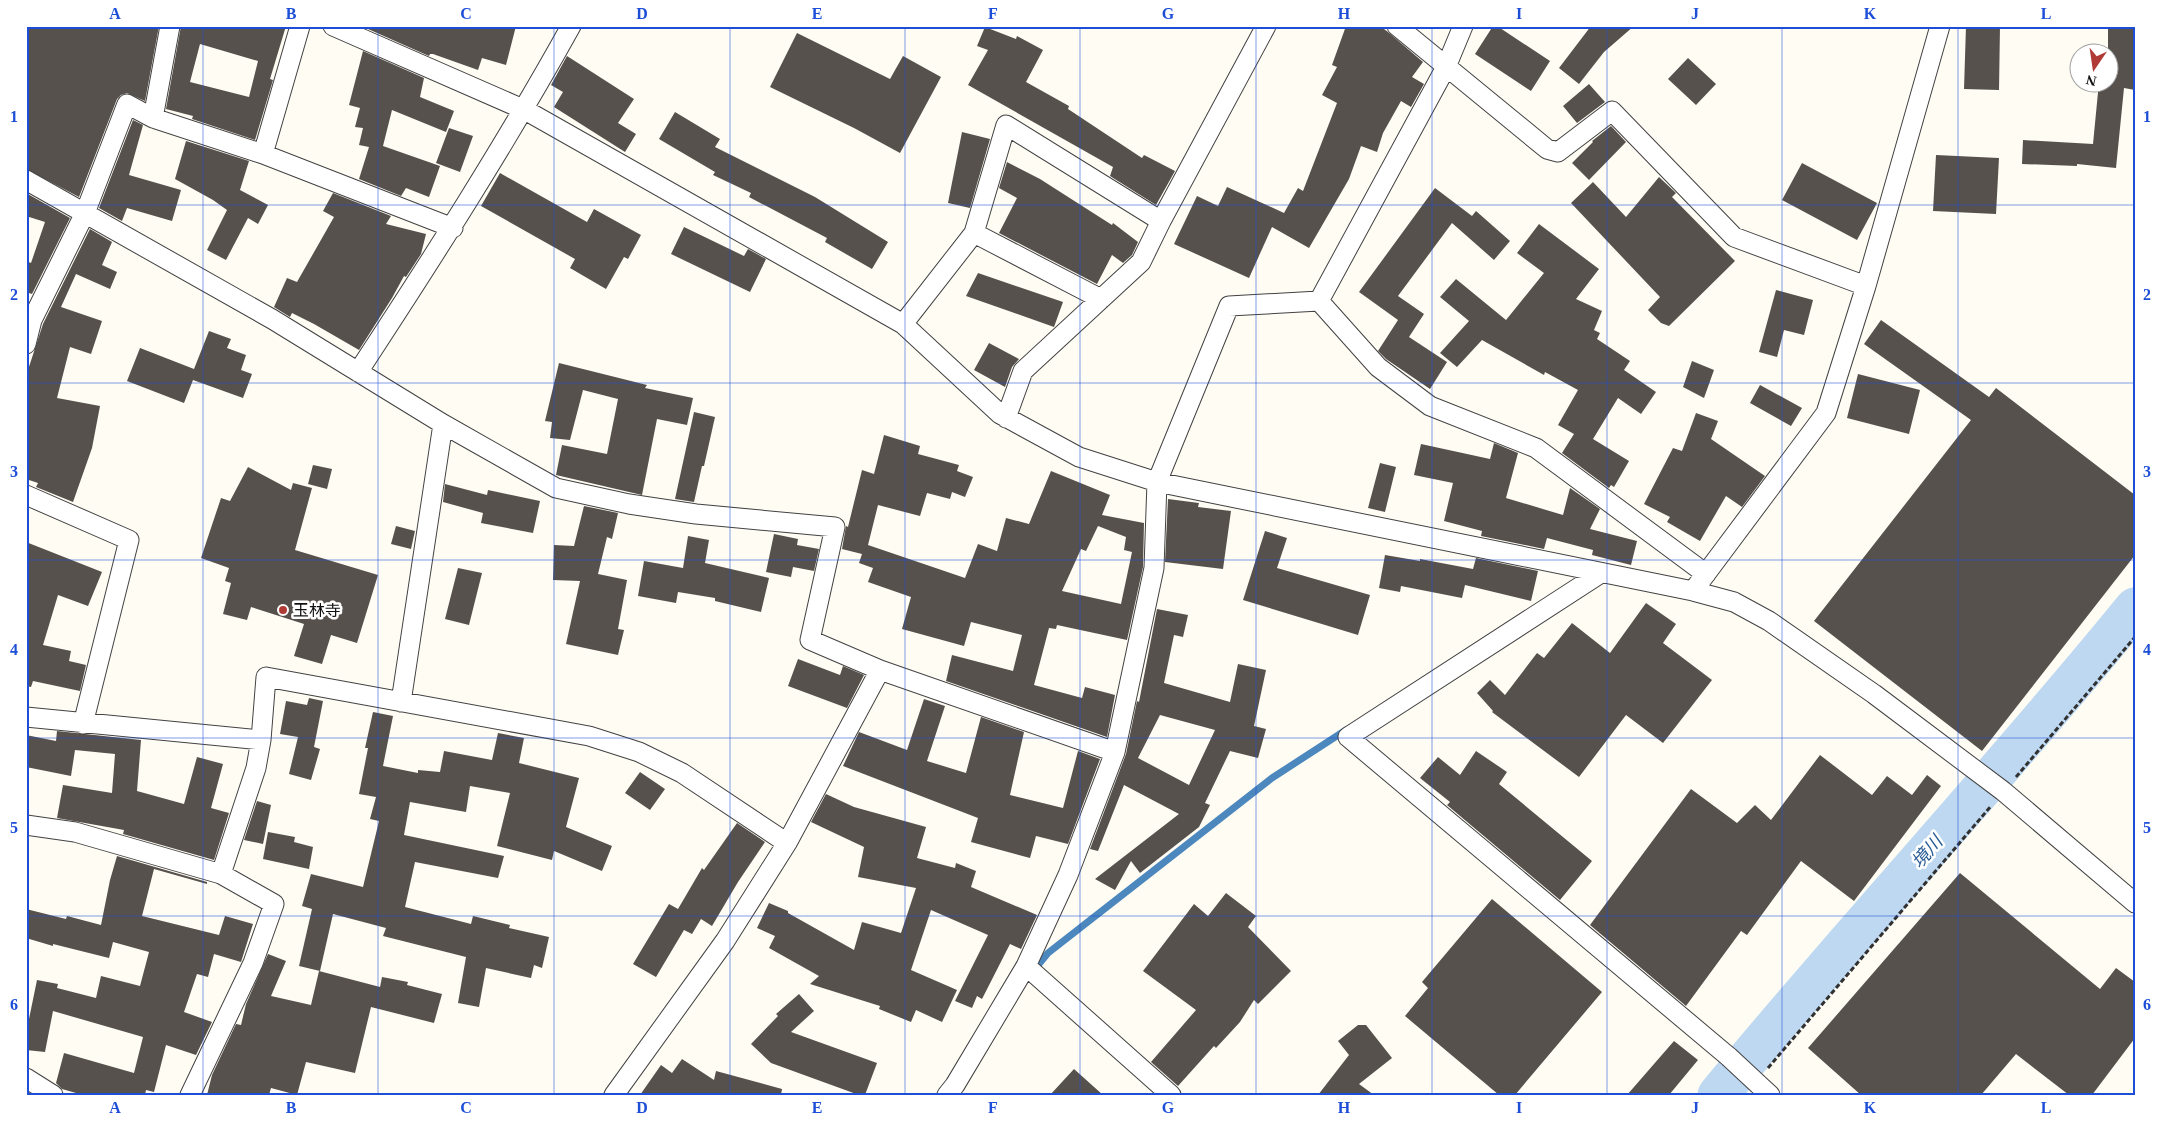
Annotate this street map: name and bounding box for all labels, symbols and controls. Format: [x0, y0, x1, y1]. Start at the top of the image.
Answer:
text: A [109, 5, 121, 22]
text: B [286, 5, 297, 22]
text: C [460, 5, 472, 22]
text: D [636, 5, 648, 22]
text: E [812, 5, 822, 22]
text: F [988, 5, 998, 22]
text: G [1162, 5, 1175, 22]
text: H [1338, 5, 1351, 22]
text: I [1516, 5, 1522, 22]
text: J [1691, 5, 1699, 22]
text: K [1864, 5, 1877, 22]
text: L [2041, 5, 2051, 22]
north arrow [2068, 42, 2118, 92]
text: N [2085, 72, 2098, 89]
text: 1 [10, 108, 18, 125]
text: 1 [2143, 108, 2151, 125]
text: 2 [10, 286, 18, 303]
text: 2 [2143, 286, 2151, 303]
text: 3 [10, 463, 18, 480]
text: 3 [2143, 463, 2151, 480]
place label: 玉林寺 [293, 602, 341, 619]
marker: 玉林寺 [277, 604, 289, 616]
text: 4 [10, 641, 18, 658]
text: 4 [2143, 641, 2151, 658]
text: 5 [10, 819, 18, 836]
text: 5 [2143, 819, 2151, 836]
water label: 境川 [1908, 830, 1948, 872]
text: 6 [10, 996, 18, 1013]
text: 6 [2143, 996, 2151, 1013]
text: A [109, 1099, 121, 1116]
text: B [286, 1099, 297, 1116]
text: C [460, 1099, 472, 1116]
text: D [636, 1099, 648, 1116]
text: E [812, 1099, 822, 1116]
text: F [988, 1099, 998, 1116]
text: G [1162, 1099, 1175, 1116]
text: H [1338, 1099, 1351, 1116]
text: I [1516, 1099, 1522, 1116]
text: J [1691, 1099, 1699, 1116]
text: K [1864, 1099, 1877, 1116]
text: L [2041, 1099, 2051, 1116]

